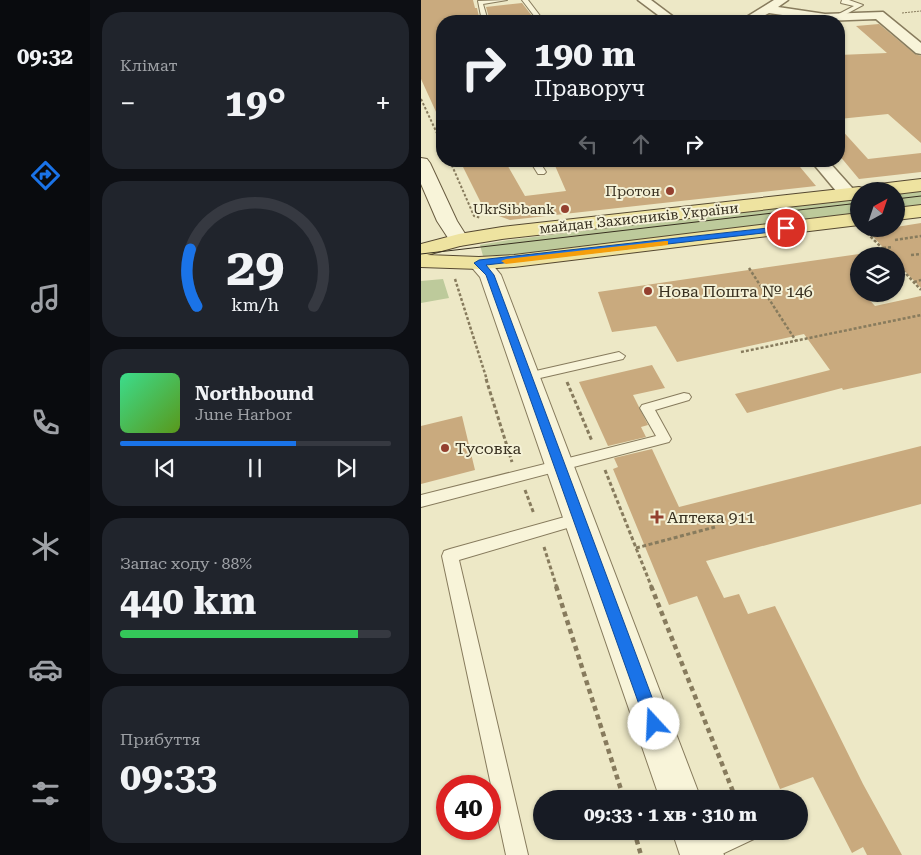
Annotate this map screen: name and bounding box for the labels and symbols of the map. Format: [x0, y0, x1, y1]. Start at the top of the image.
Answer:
north arrow [850, 182, 905, 238]
place label: Протон [605, 183, 660, 199]
marker: Протон [664, 185, 676, 197]
street label: майдан Захисників України [539, 200, 739, 236]
place label: UkrSibbank [473, 201, 555, 217]
marker: UkrSibbank [559, 203, 571, 215]
pin [765, 207, 807, 249]
place label: Нова Пошта № 146 [658, 282, 813, 301]
marker: Нова Пошта № 146 [642, 285, 654, 297]
place label: Тусовка [455, 439, 521, 458]
marker: Тусовка [439, 442, 451, 454]
place label: Аптека 911 [667, 508, 755, 527]
marker: Аптека 911 [651, 511, 663, 523]
position arrow [627, 697, 679, 749]
speed limit sign: 40 [436, 775, 501, 840]

